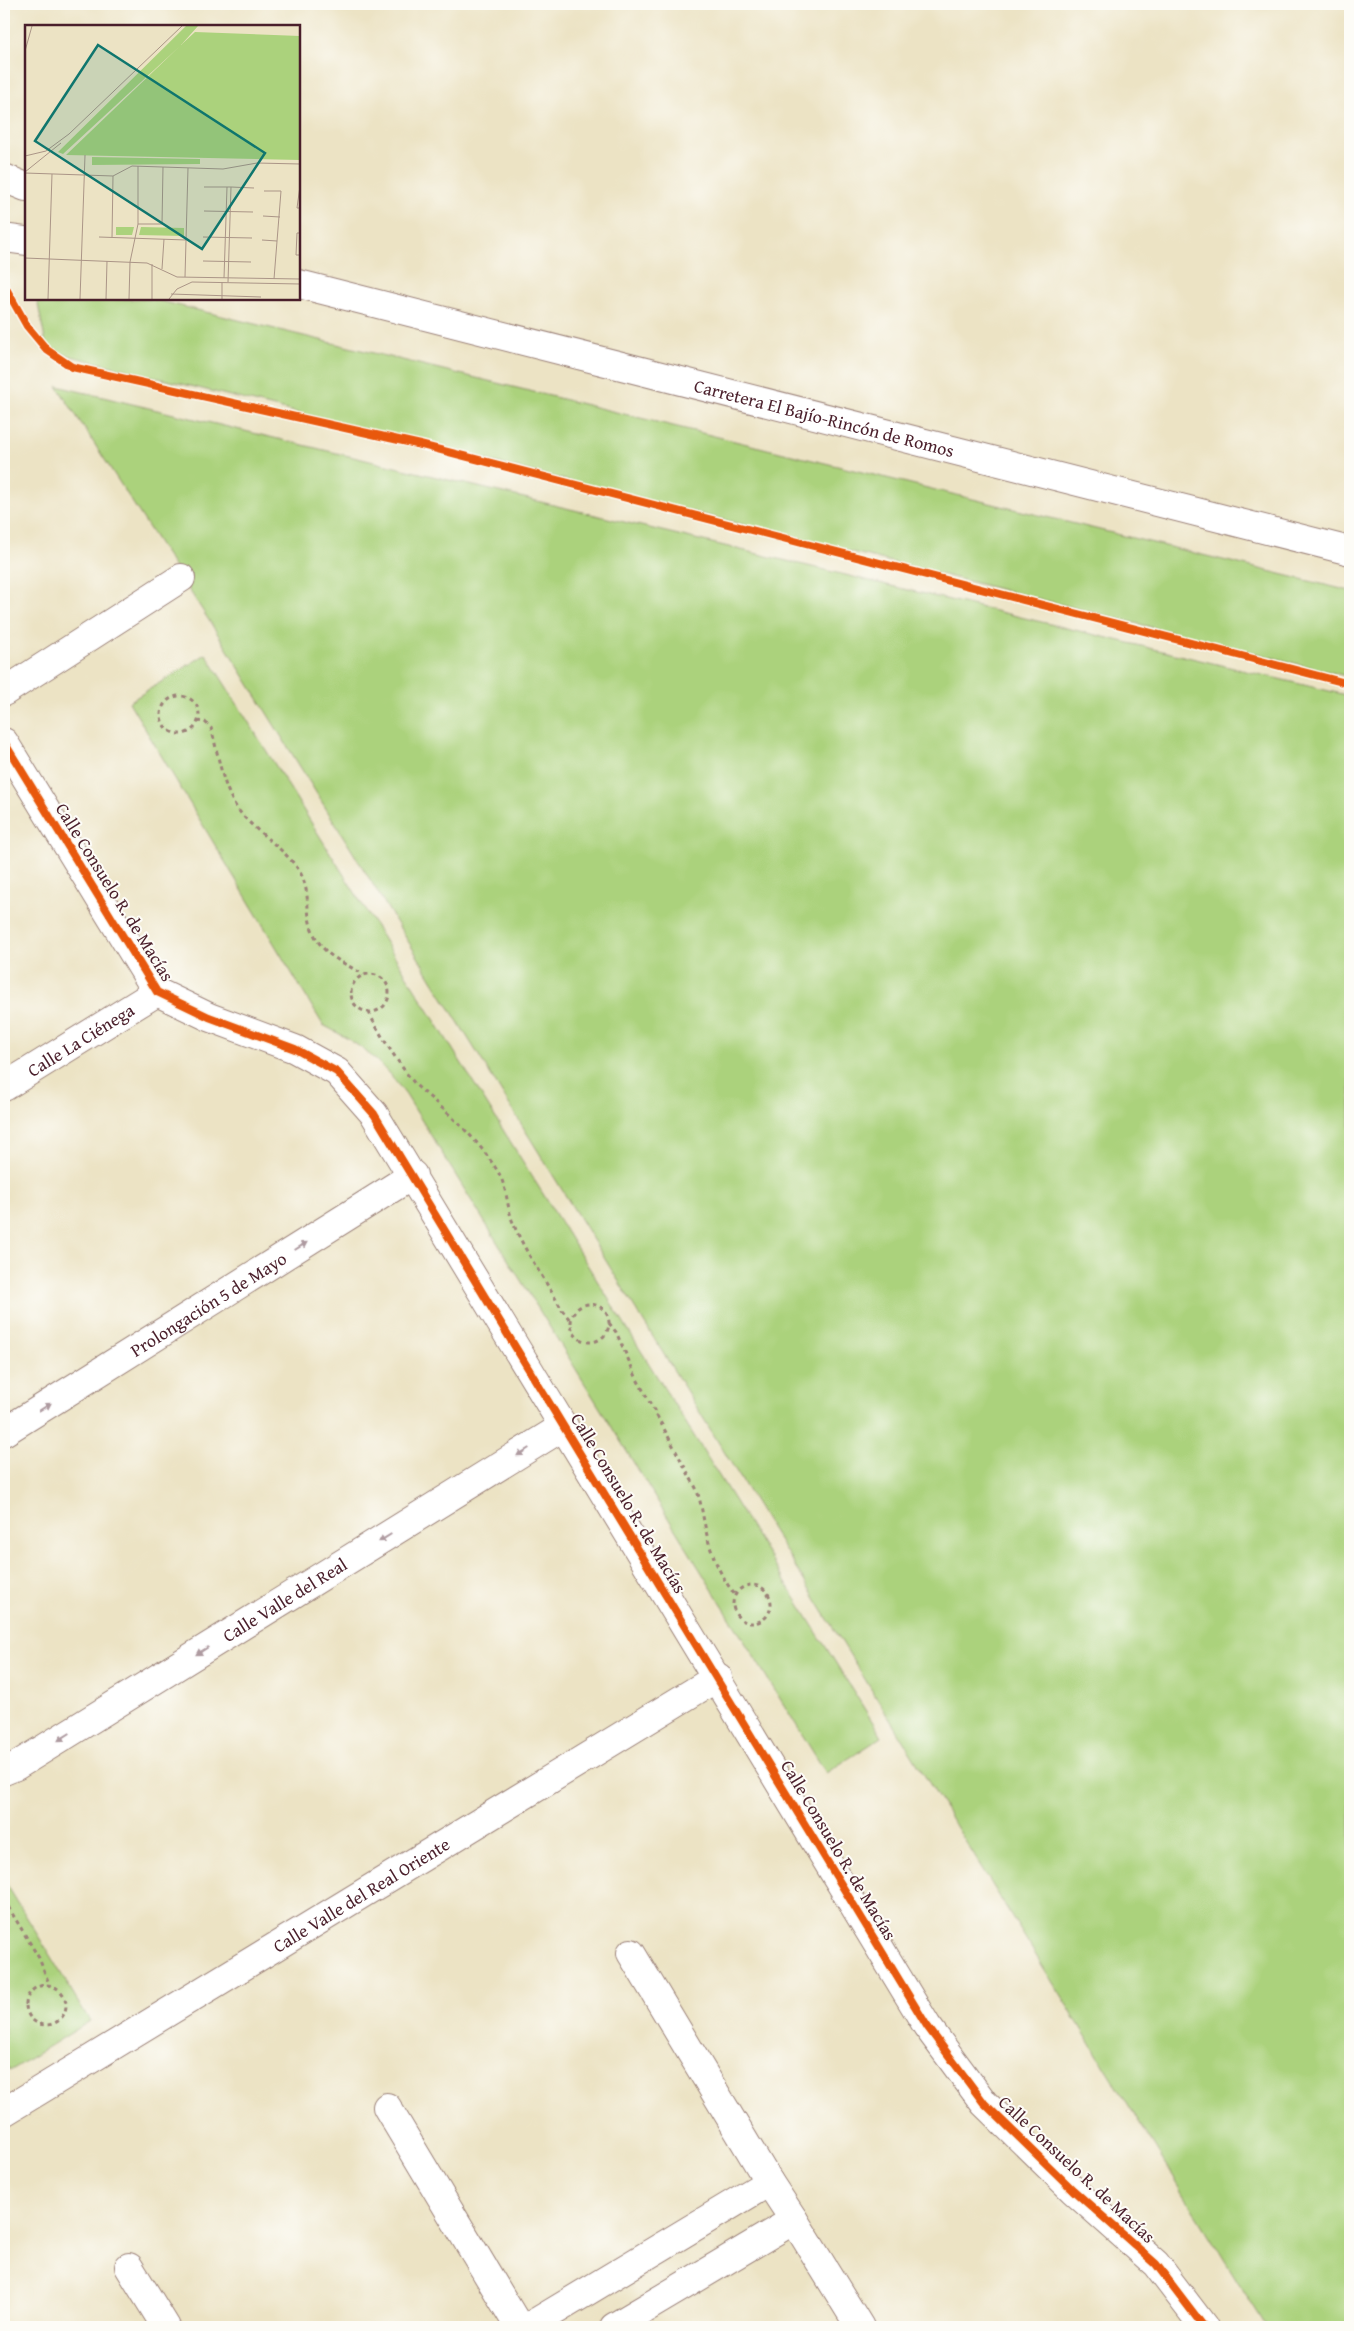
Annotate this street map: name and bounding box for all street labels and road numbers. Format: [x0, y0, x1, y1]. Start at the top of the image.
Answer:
street label: Carretera El Bajío-Rincón de Romos [691, 371, 957, 463]
street label: Calle Consuelo R. de Macías [49, 797, 181, 987]
street label: Calle La Ciénega [22, 996, 140, 1083]
street label: Prolongación 5 de Mayo [125, 1244, 291, 1363]
street label: Calle Consuelo R. de Macías [564, 1408, 694, 1598]
street label: Calle Valle del Real [217, 1550, 352, 1648]
street label: Calle Consuelo R. de Macías [774, 1755, 904, 1945]
street label: Calle Valle del Real Oriente [267, 1830, 455, 1959]
street label: Calle Consuelo R. de Macías [992, 2089, 1162, 2249]

